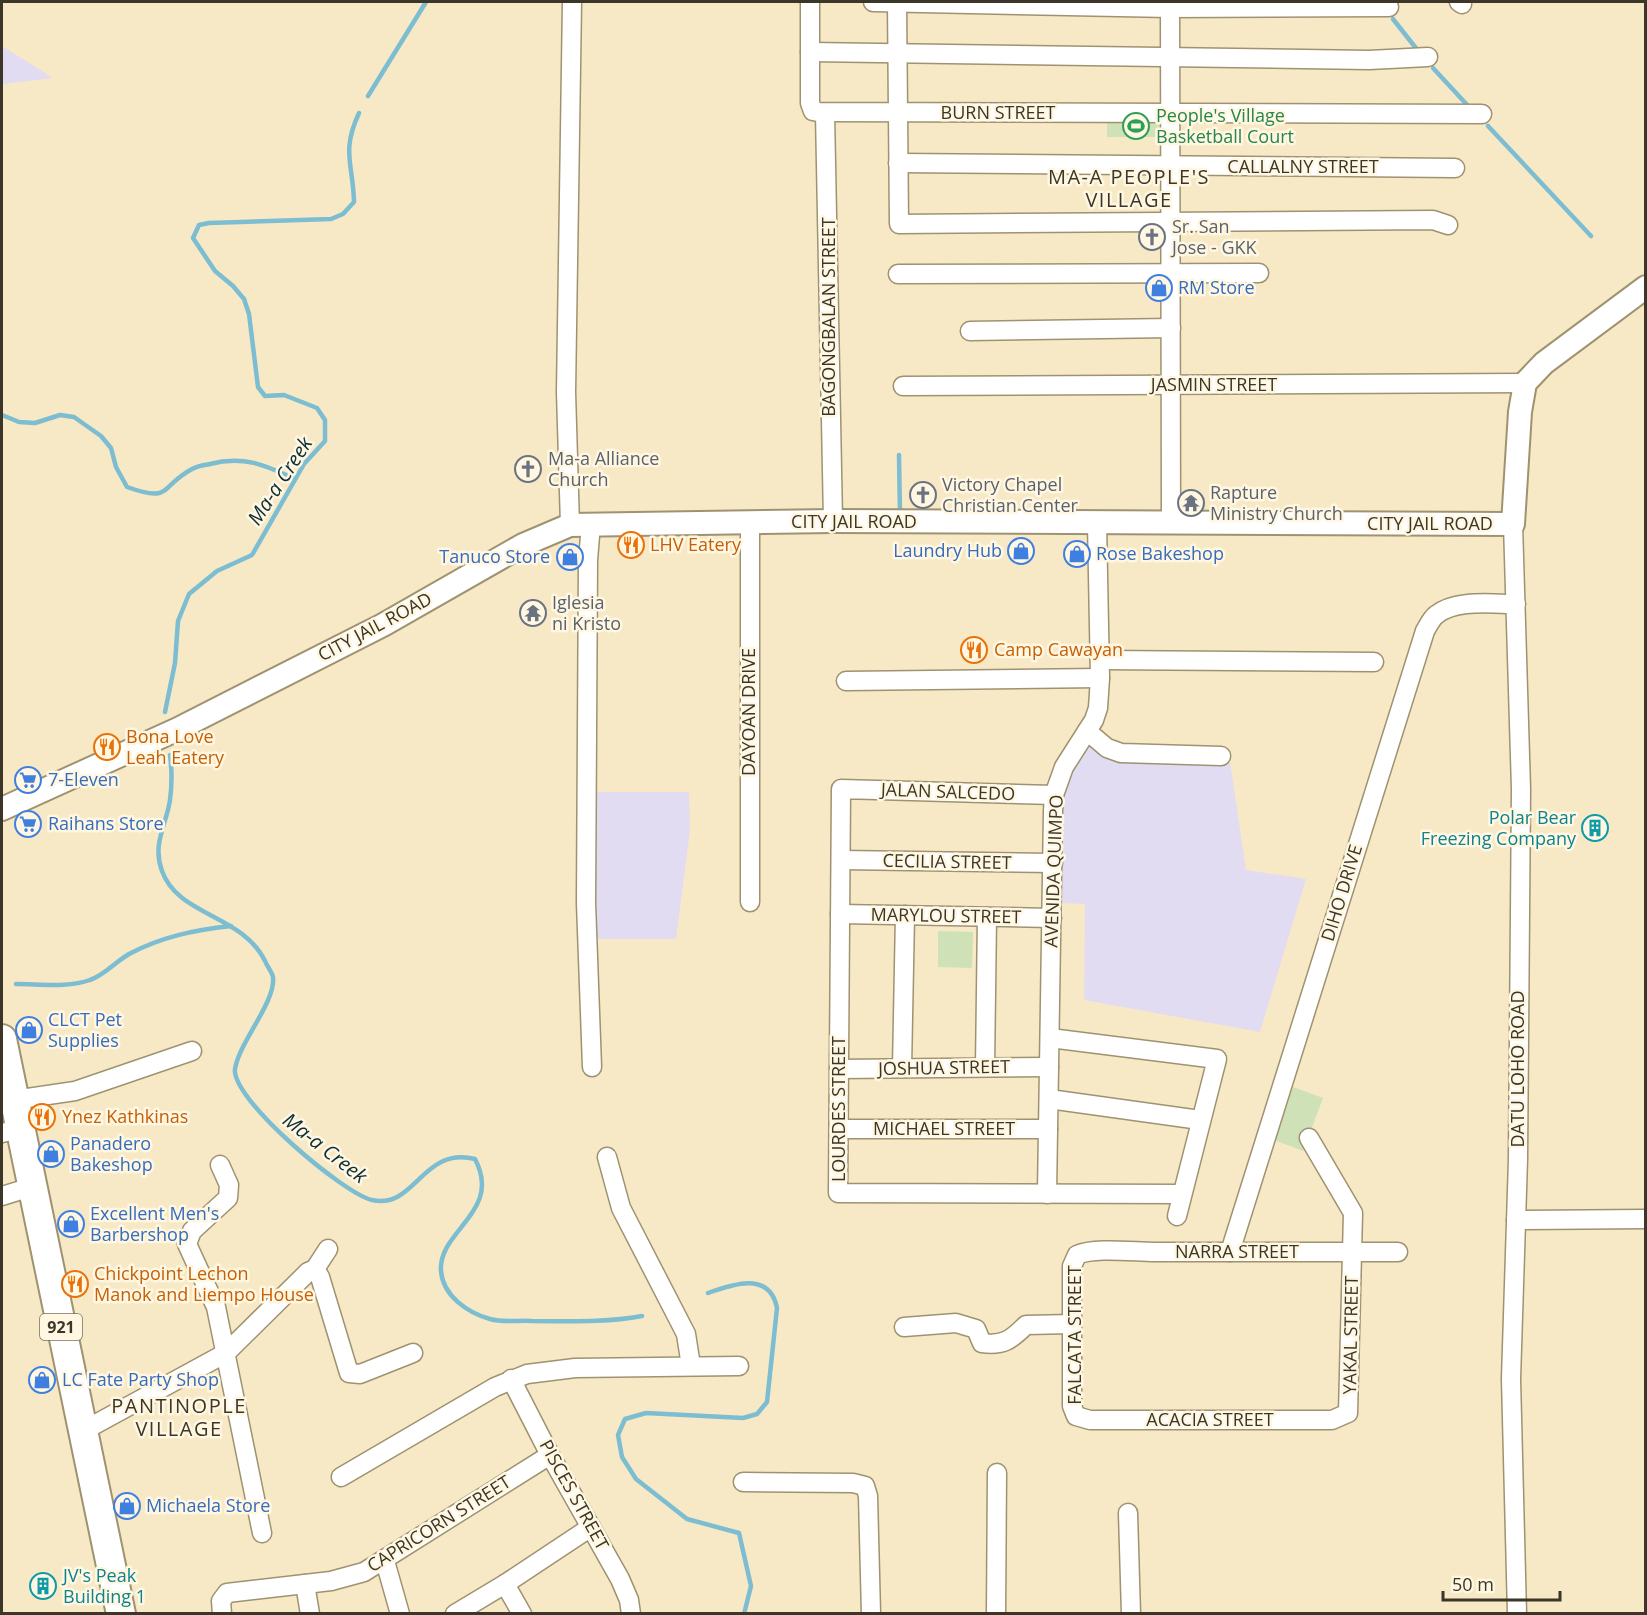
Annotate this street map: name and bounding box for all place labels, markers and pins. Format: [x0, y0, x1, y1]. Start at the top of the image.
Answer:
place label: People's Village Basketball Court [1156, 103, 1294, 148]
sports icon: People's Village Basketball Court [1121, 111, 1151, 141]
place label: Sr. San Jose - GKK [1170, 214, 1258, 259]
church icon: Sr. San Jose - GKK [1137, 222, 1167, 252]
shop icon: RM Store [1144, 273, 1174, 303]
place label: RM Store [1178, 275, 1255, 299]
place label: Ma-a Alliance Church [548, 446, 659, 491]
church icon: Ma-a Alliance Church [513, 454, 543, 484]
place label: Victory Chapel Christian Center [942, 472, 1079, 517]
church icon: Victory Chapel Christian Center [908, 480, 938, 510]
place label: Rapture Ministry Church [1210, 480, 1343, 525]
temple icon: Rapture Ministry Church [1176, 488, 1206, 518]
restaurant icon: LHV Eatery [616, 530, 646, 560]
place label: LHV Eatery [650, 532, 742, 556]
shop icon: Laundry Hub [1006, 536, 1036, 566]
place label: Laundry Hub [893, 538, 1002, 562]
shop icon: Rose Bakeshop [1062, 539, 1092, 569]
place label: Rose Bakeshop [1096, 541, 1224, 565]
shop icon: Tanuco Store [555, 542, 585, 572]
place label: Tanuco Store [439, 544, 550, 568]
place label: Iglesia ni Kristo [552, 590, 621, 635]
temple icon: Iglesia ni Kristo [518, 598, 548, 628]
restaurant icon: Camp Cawayan [959, 635, 989, 665]
place label: Camp Cawayan [994, 637, 1123, 661]
place label: Bona Love Leah Eatery [126, 724, 225, 769]
restaurant icon: Bona Love Leah Eatery [92, 732, 122, 762]
supermarket icon: 7-Eleven [13, 765, 43, 795]
place label: 7-Eleven [48, 767, 119, 791]
place label: Polar Bear Freezing Company [1421, 805, 1577, 850]
supermarket icon: Raihans Store [13, 809, 43, 839]
place label: Raihans Store [48, 811, 164, 835]
building icon: Polar Bear Freezing Company [1580, 813, 1610, 843]
place label: CLCT Pet Supplies [48, 1007, 122, 1052]
shop icon: CLCT Pet Supplies [14, 1015, 44, 1045]
restaurant icon: Ynez Kathkinas [27, 1102, 57, 1132]
place label: Ynez Kathkinas [62, 1104, 188, 1128]
place label: Panadero Bakeshop [70, 1131, 153, 1176]
shop icon: Panadero Bakeshop [36, 1139, 66, 1169]
place label: Excellent Men's Barbershop [90, 1201, 219, 1246]
shop icon: Excellent Men's Barbershop [56, 1209, 86, 1239]
place label: Chickpoint Lechon Manok and Liempo House [94, 1261, 314, 1306]
restaurant icon: Chickpoint Lechon Manok and Liempo House [60, 1269, 90, 1299]
shop icon: LC Fate Party Shop [27, 1365, 57, 1395]
place label: LC Fate Party Shop [62, 1367, 219, 1391]
shop icon: Michaela Store [112, 1491, 142, 1521]
place label: Michaela Store [146, 1493, 270, 1517]
place label: JV's Peak Building 1 [61, 1563, 146, 1608]
building icon: JV's Peak Building 1 [28, 1571, 58, 1601]

